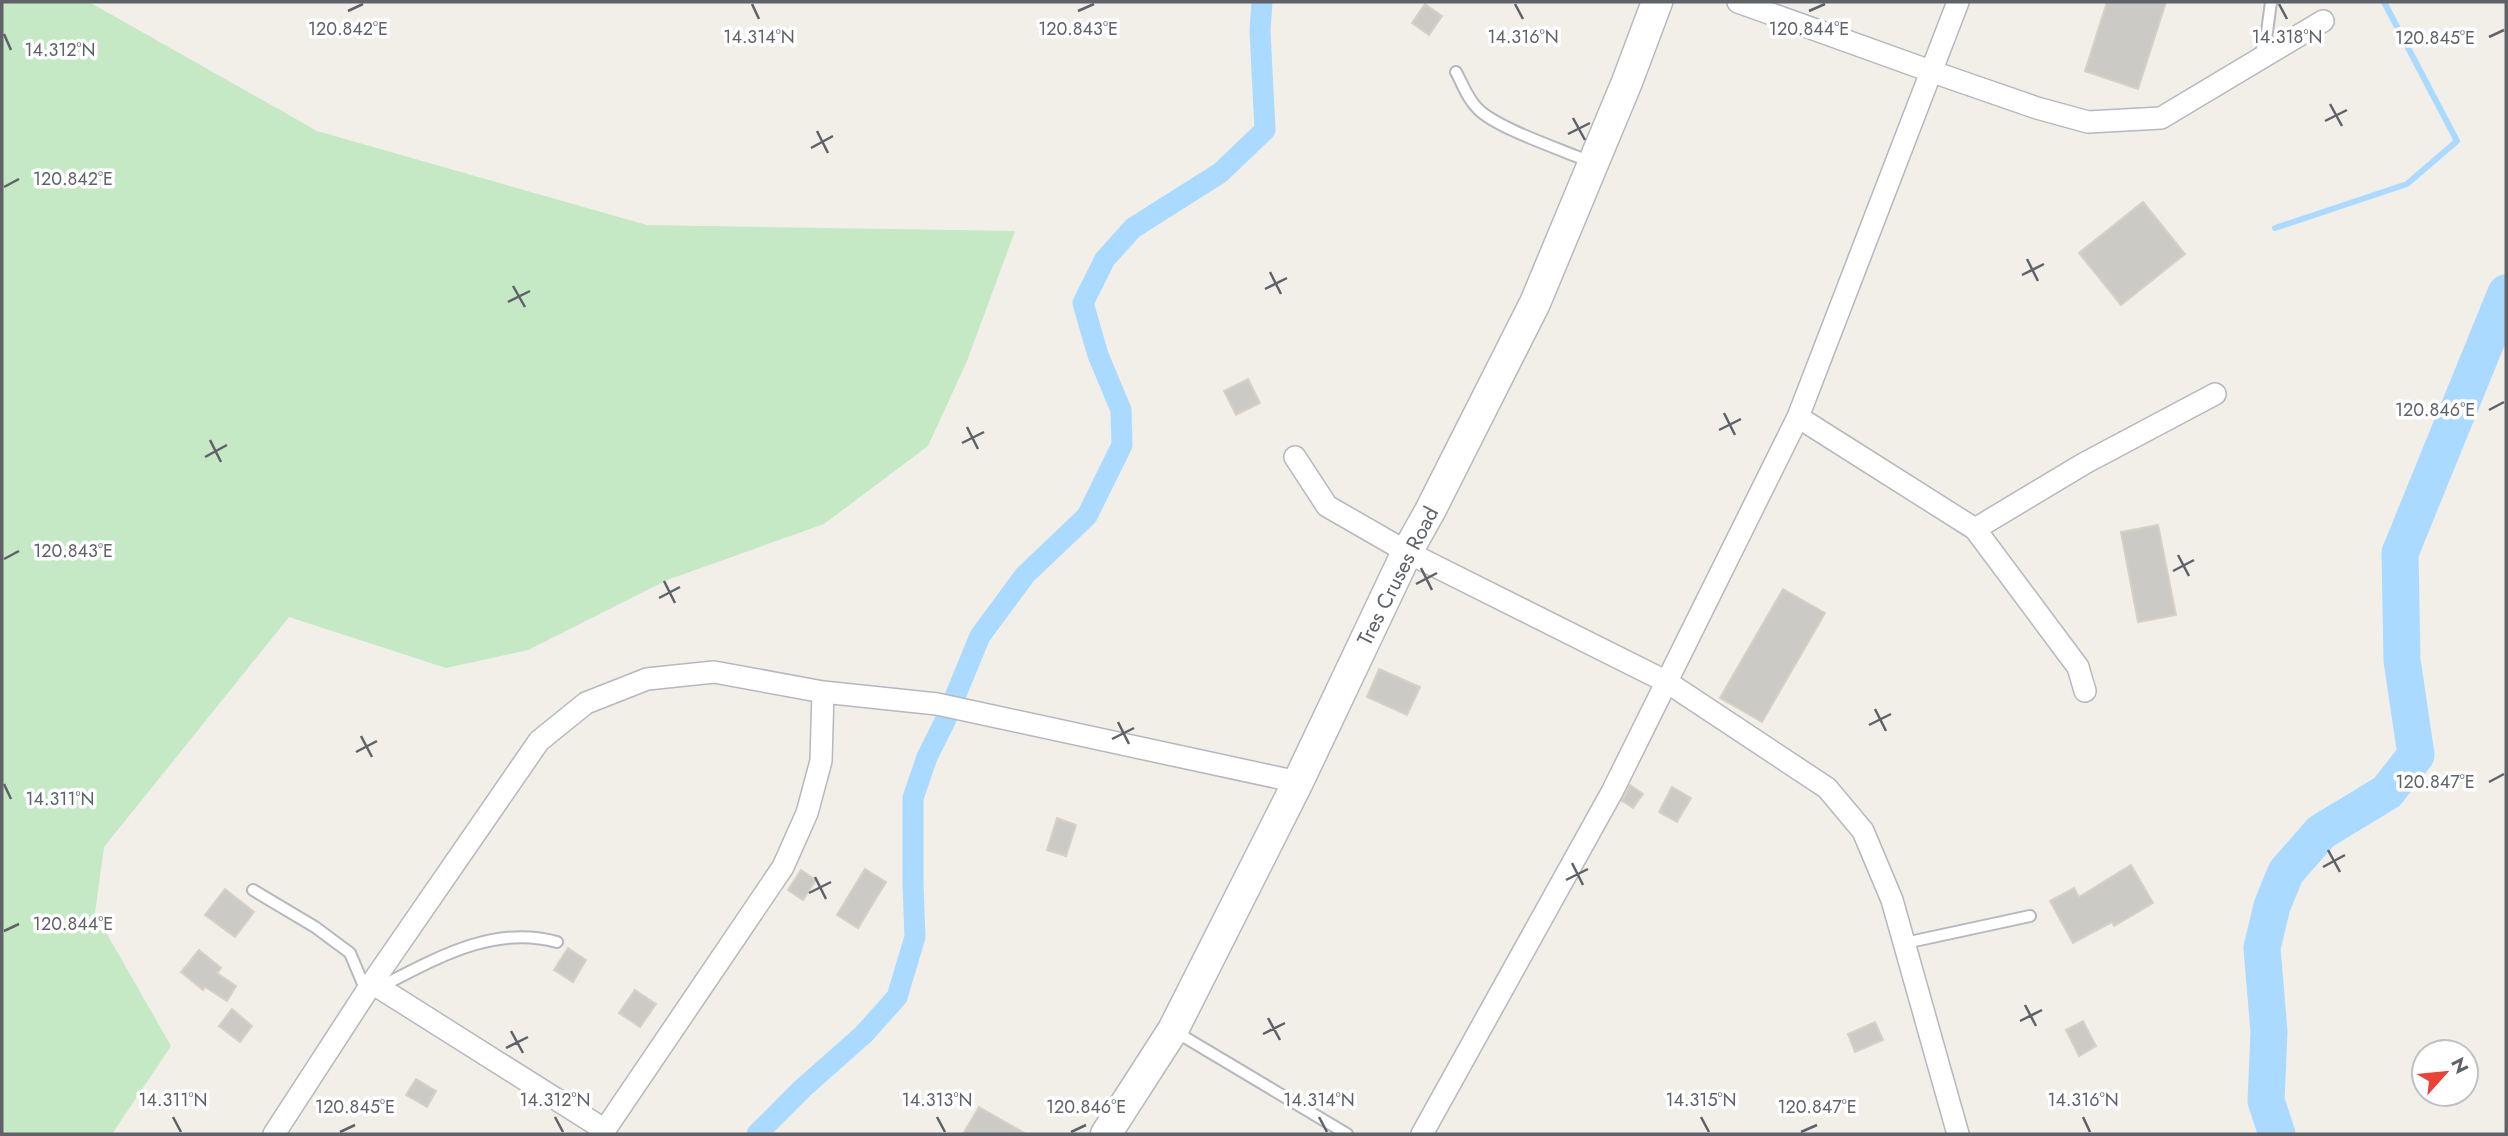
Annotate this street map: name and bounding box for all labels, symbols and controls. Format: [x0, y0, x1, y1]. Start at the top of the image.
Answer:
text: 120.842°E [308, 16, 388, 42]
text: 120.843°E [1038, 16, 1118, 42]
text: 120.844°E [1769, 16, 1849, 42]
text: 14.314°N [723, 24, 795, 50]
text: 14.316°N [1487, 24, 1559, 50]
text: 14.318°N [2252, 24, 2322, 50]
text: 120.845°E [2395, 25, 2475, 51]
text: 14.312°N [24, 37, 96, 63]
text: 120.842°E [33, 166, 113, 192]
text: 120.846°E [2395, 397, 2475, 423]
street label: Tres Cruses Road [1350, 501, 1446, 651]
text: 120.843°E [33, 538, 113, 564]
text: 120.847°E [2395, 769, 2475, 795]
text: 14.311°N [26, 786, 94, 812]
text: 120.844°E [33, 911, 113, 937]
north arrow [2410, 1038, 2480, 1108]
text: N [2444, 1053, 2475, 1078]
text: 14.311°N [139, 1087, 207, 1113]
text: 14.312°N [519, 1087, 591, 1113]
text: 14.313°N [902, 1087, 972, 1113]
text: 14.314°N [1283, 1087, 1355, 1113]
text: 14.315°N [1665, 1087, 1737, 1113]
text: 14.316°N [2047, 1087, 2119, 1113]
text: 120.845°E [315, 1094, 395, 1120]
text: 120.846°E [1046, 1094, 1126, 1120]
text: 120.847°E [1777, 1094, 1857, 1120]

